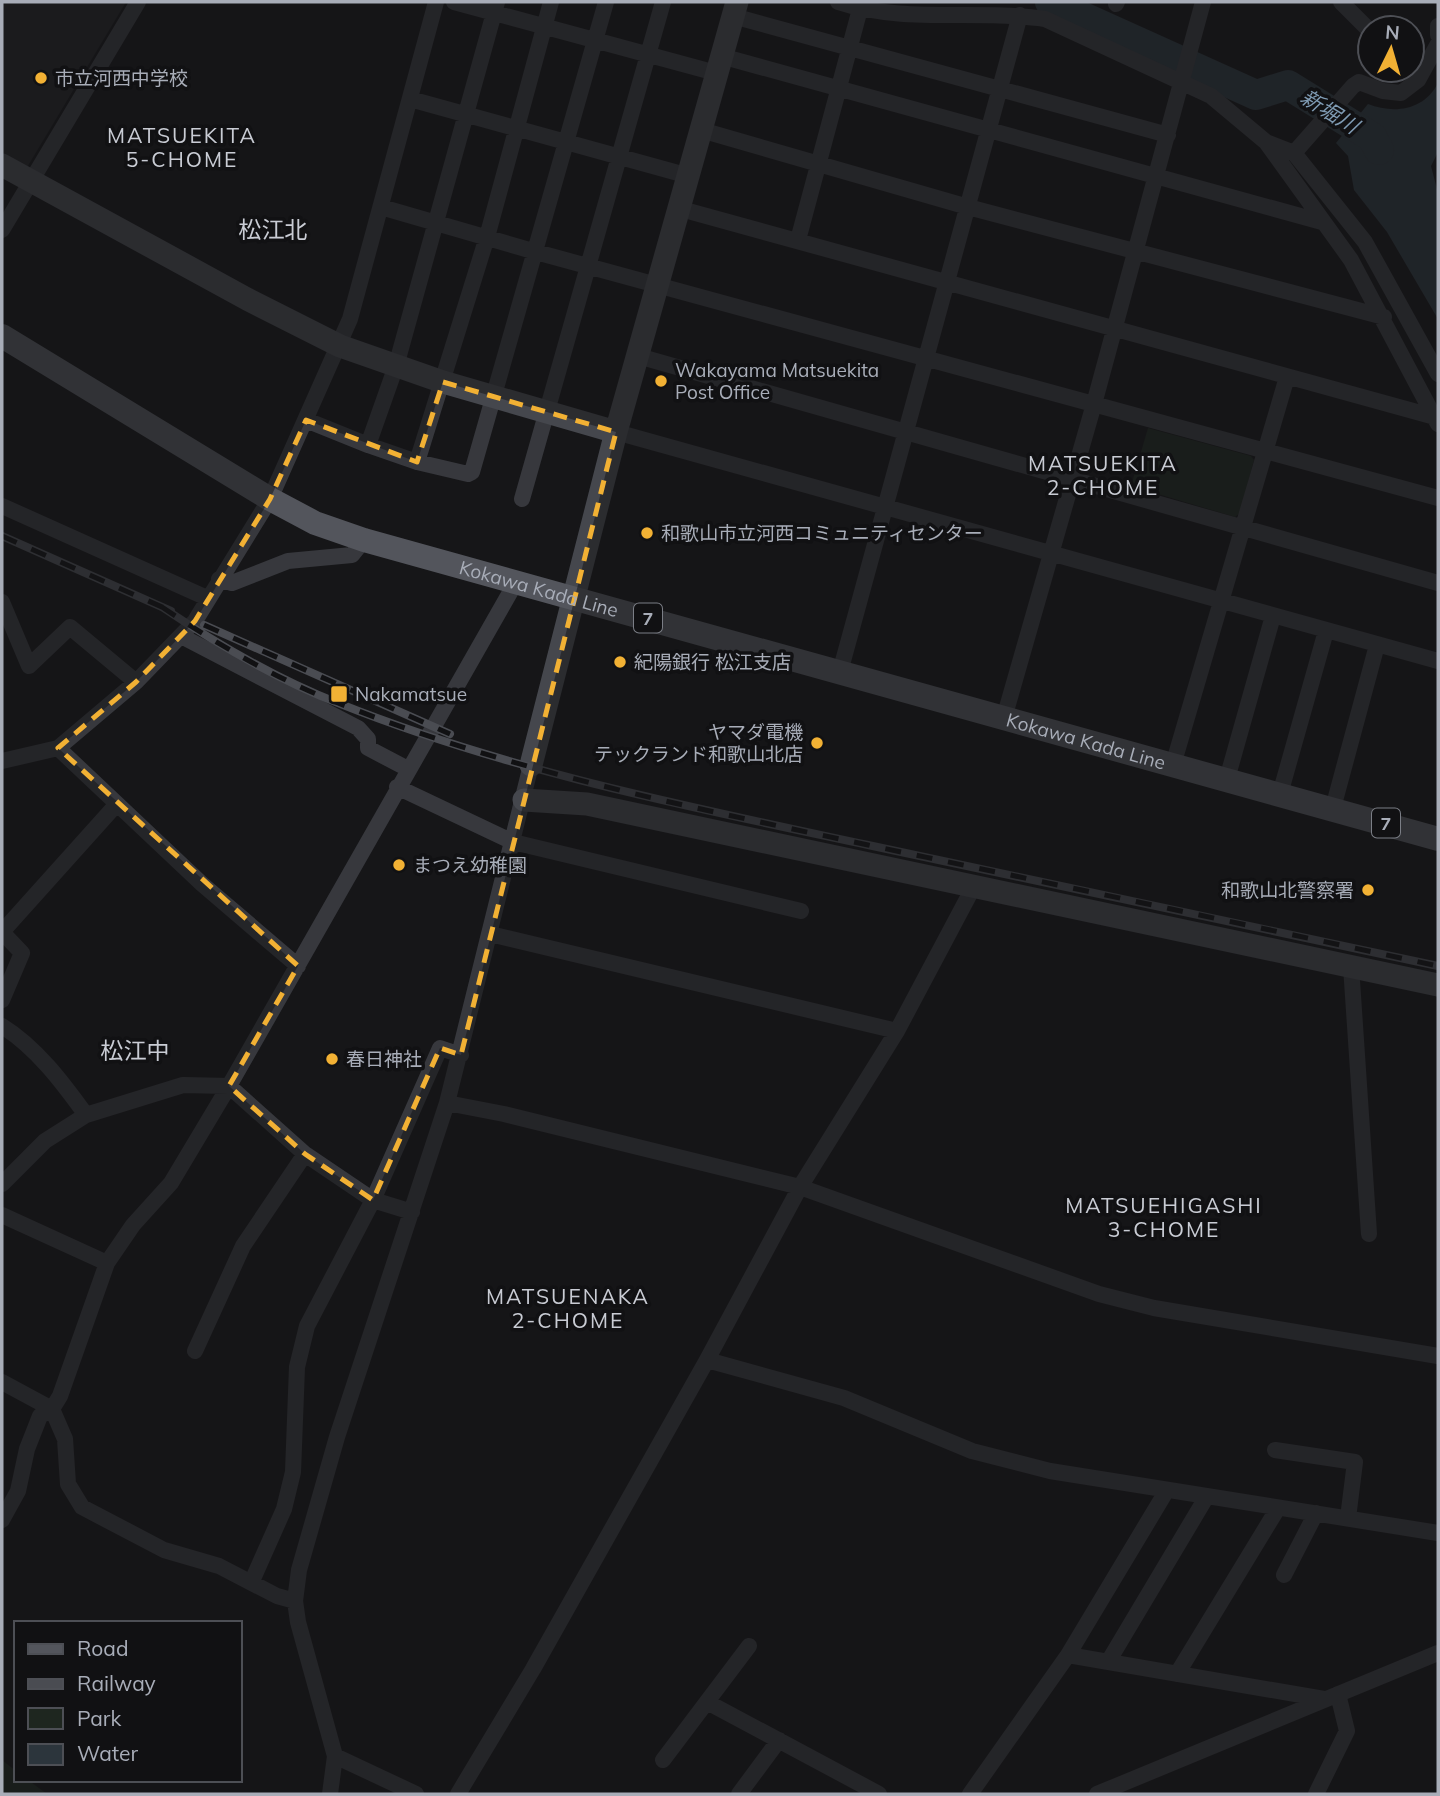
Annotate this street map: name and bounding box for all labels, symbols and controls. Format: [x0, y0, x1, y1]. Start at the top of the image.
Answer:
north arrow [1356, 14, 1426, 84]
text: N [1384, 19, 1401, 45]
place label: 市立河西中学校 [55, 66, 188, 90]
marker: 市立河西中学校 [33, 70, 49, 86]
water label: 新堀川 [1296, 83, 1365, 140]
district label: MATSUEKITA 5-CHOME [107, 122, 257, 172]
district label: 松江北 [239, 215, 308, 244]
place label: Wakayama Matsuekita Post Office [675, 358, 879, 404]
marker: Wakayama Matsuekita Post Office [653, 373, 669, 389]
district label: MATSUEKITA 2-CHOME [1028, 450, 1178, 500]
place label: 和歌山市立河西コミュニティセンター [661, 521, 983, 545]
marker: 和歌山市立河西コミュニティセンター [639, 525, 655, 541]
street label: Kokawa Kada Line [457, 555, 621, 622]
road number: 7 [634, 604, 662, 632]
place label: 紀陽銀行 松江支店 [634, 650, 791, 674]
marker: 紀陽銀行 松江支店 [612, 654, 628, 670]
place label: Nakamatsue [355, 682, 467, 706]
marker: Nakamatsue [329, 684, 349, 704]
street label: Kokawa Kada Line [1004, 707, 1168, 775]
place label: ヤマダ電機 テックランド和歌山北店 [594, 720, 803, 766]
marker: ヤマダ電機 テックランド和歌山北店 [809, 735, 825, 751]
road number: 7 [1372, 808, 1400, 838]
place label: まつえ幼稚園 [413, 853, 527, 877]
marker: まつえ幼稚園 [391, 857, 407, 873]
place label: 和歌山北警察署 [1221, 878, 1354, 902]
marker: 和歌山北警察署 [1360, 882, 1376, 898]
district label: 松江中 [101, 1036, 170, 1065]
place label: 春日神社 [346, 1047, 422, 1071]
marker: 春日神社 [324, 1051, 340, 1067]
district label: MATSUEHIGASHI 3-CHOME [1065, 1192, 1263, 1242]
district label: MATSUENAKA 2-CHOME [486, 1283, 650, 1333]
legend [14, 1621, 242, 1782]
text: Road [77, 1635, 128, 1661]
text: Railway [77, 1670, 156, 1696]
text: Park [77, 1705, 121, 1731]
text: Water [77, 1740, 138, 1766]

